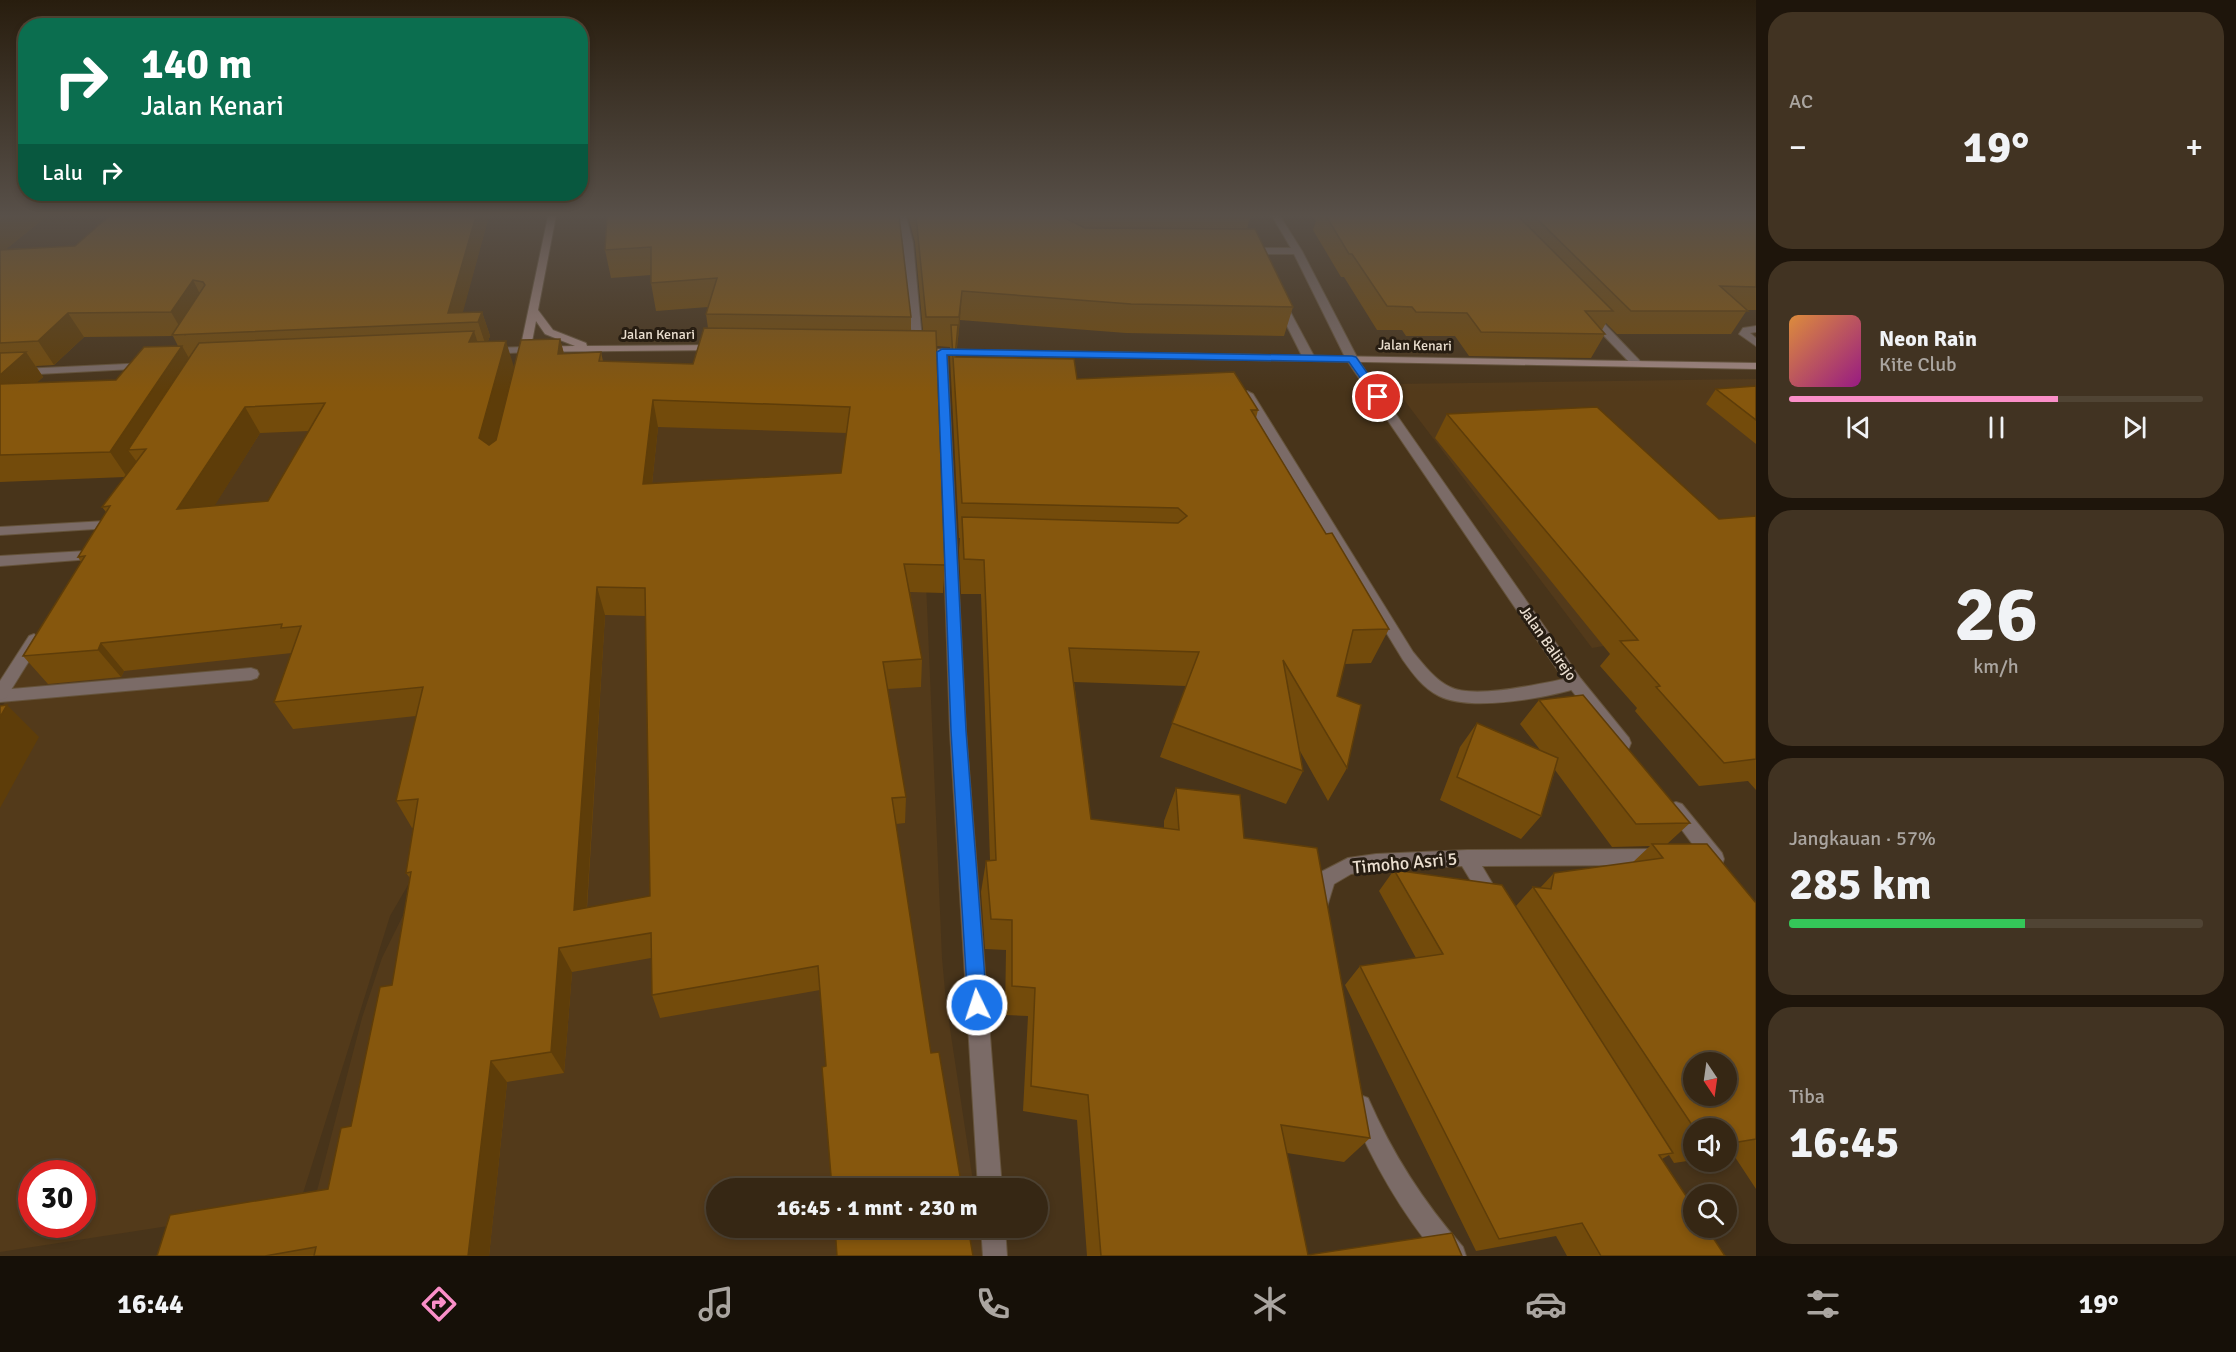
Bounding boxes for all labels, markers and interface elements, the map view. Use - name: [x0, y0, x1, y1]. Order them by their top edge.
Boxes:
- text: 140 m: [141, 39, 252, 90]
- icon: right: [42, 42, 120, 120]
- text: AC: [1789, 89, 1813, 114]
- text: Jalan Kenari: [141, 90, 284, 123]
- text: 19°: [1963, 120, 2029, 175]
- text: −: [1789, 127, 1807, 168]
- text: +: [2185, 127, 2203, 168]
- icon: right: [95, 156, 128, 189]
- text: Lalu: [42, 159, 83, 186]
- text: Neon Rain: [1879, 325, 1977, 352]
- street label: Jalan Kenari: [621, 326, 695, 343]
- street label: Jalan Kenari: [1378, 336, 1452, 355]
- text: Kite Club: [1879, 352, 1957, 377]
- pin: [1352, 371, 1403, 422]
- icon: arrive: [1361, 380, 1394, 413]
- icon: previous: [1842, 411, 1875, 444]
- icon: pause: [1980, 411, 2013, 444]
- icon: next: [2118, 411, 2151, 444]
- text: 26: [1954, 567, 2038, 663]
- street label: Jalan Balirejo: [1516, 602, 1581, 684]
- text: km/h: [1973, 654, 2019, 679]
- text: Jangkauan · 57%: [1789, 826, 1936, 851]
- street label: Timoho Asri 5: [1352, 847, 1458, 879]
- text: 285 km: [1789, 857, 1932, 912]
- position arrow: [945, 973, 1009, 1037]
- north arrow: [1683, 1052, 1737, 1106]
- map controls: [1683, 1052, 1737, 1238]
- text: Tiba: [1789, 1084, 1825, 1109]
- text: 16:45: [1789, 1115, 1899, 1170]
- button: sound: [1683, 1118, 1737, 1172]
- speed limit sign: 30: [18, 1160, 96, 1238]
- button: search: [1683, 1184, 1737, 1238]
- text: 16:45 · 1 mnt · 230 m: [777, 1194, 977, 1221]
- icon: directions: [418, 1283, 460, 1325]
- icon: music: [695, 1283, 737, 1325]
- icon: phone: [972, 1283, 1014, 1325]
- icon: climate: [1249, 1283, 1291, 1325]
- icon: car: [1525, 1283, 1567, 1325]
- icon: filters: [1802, 1283, 1844, 1325]
- text: 16:44: [117, 1288, 184, 1321]
- text: 19°: [2079, 1288, 2119, 1321]

